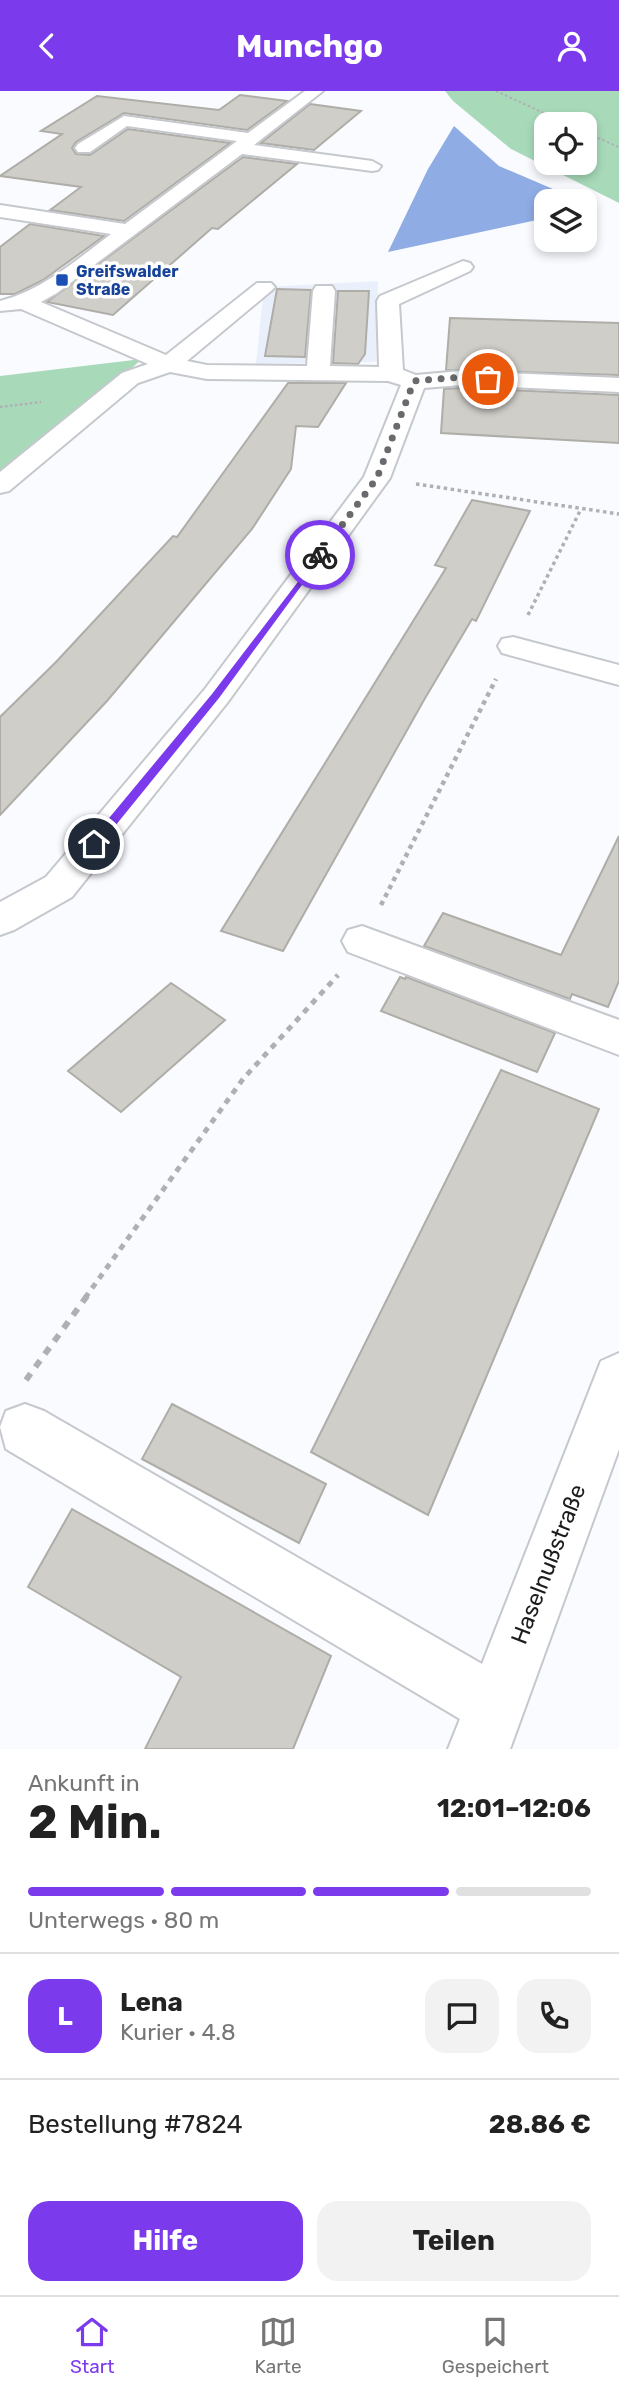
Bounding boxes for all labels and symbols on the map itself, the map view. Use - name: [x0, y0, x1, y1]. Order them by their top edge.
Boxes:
- place label: Greifswalder Straße: [76, 262, 179, 299]
- marker: Greifswalder Straße: [54, 272, 70, 288]
- pin: [458, 349, 518, 409]
- courier: [285, 520, 355, 590]
- pin: [64, 814, 124, 874]
- street label: Haselnußstraße: [505, 1480, 591, 1648]

